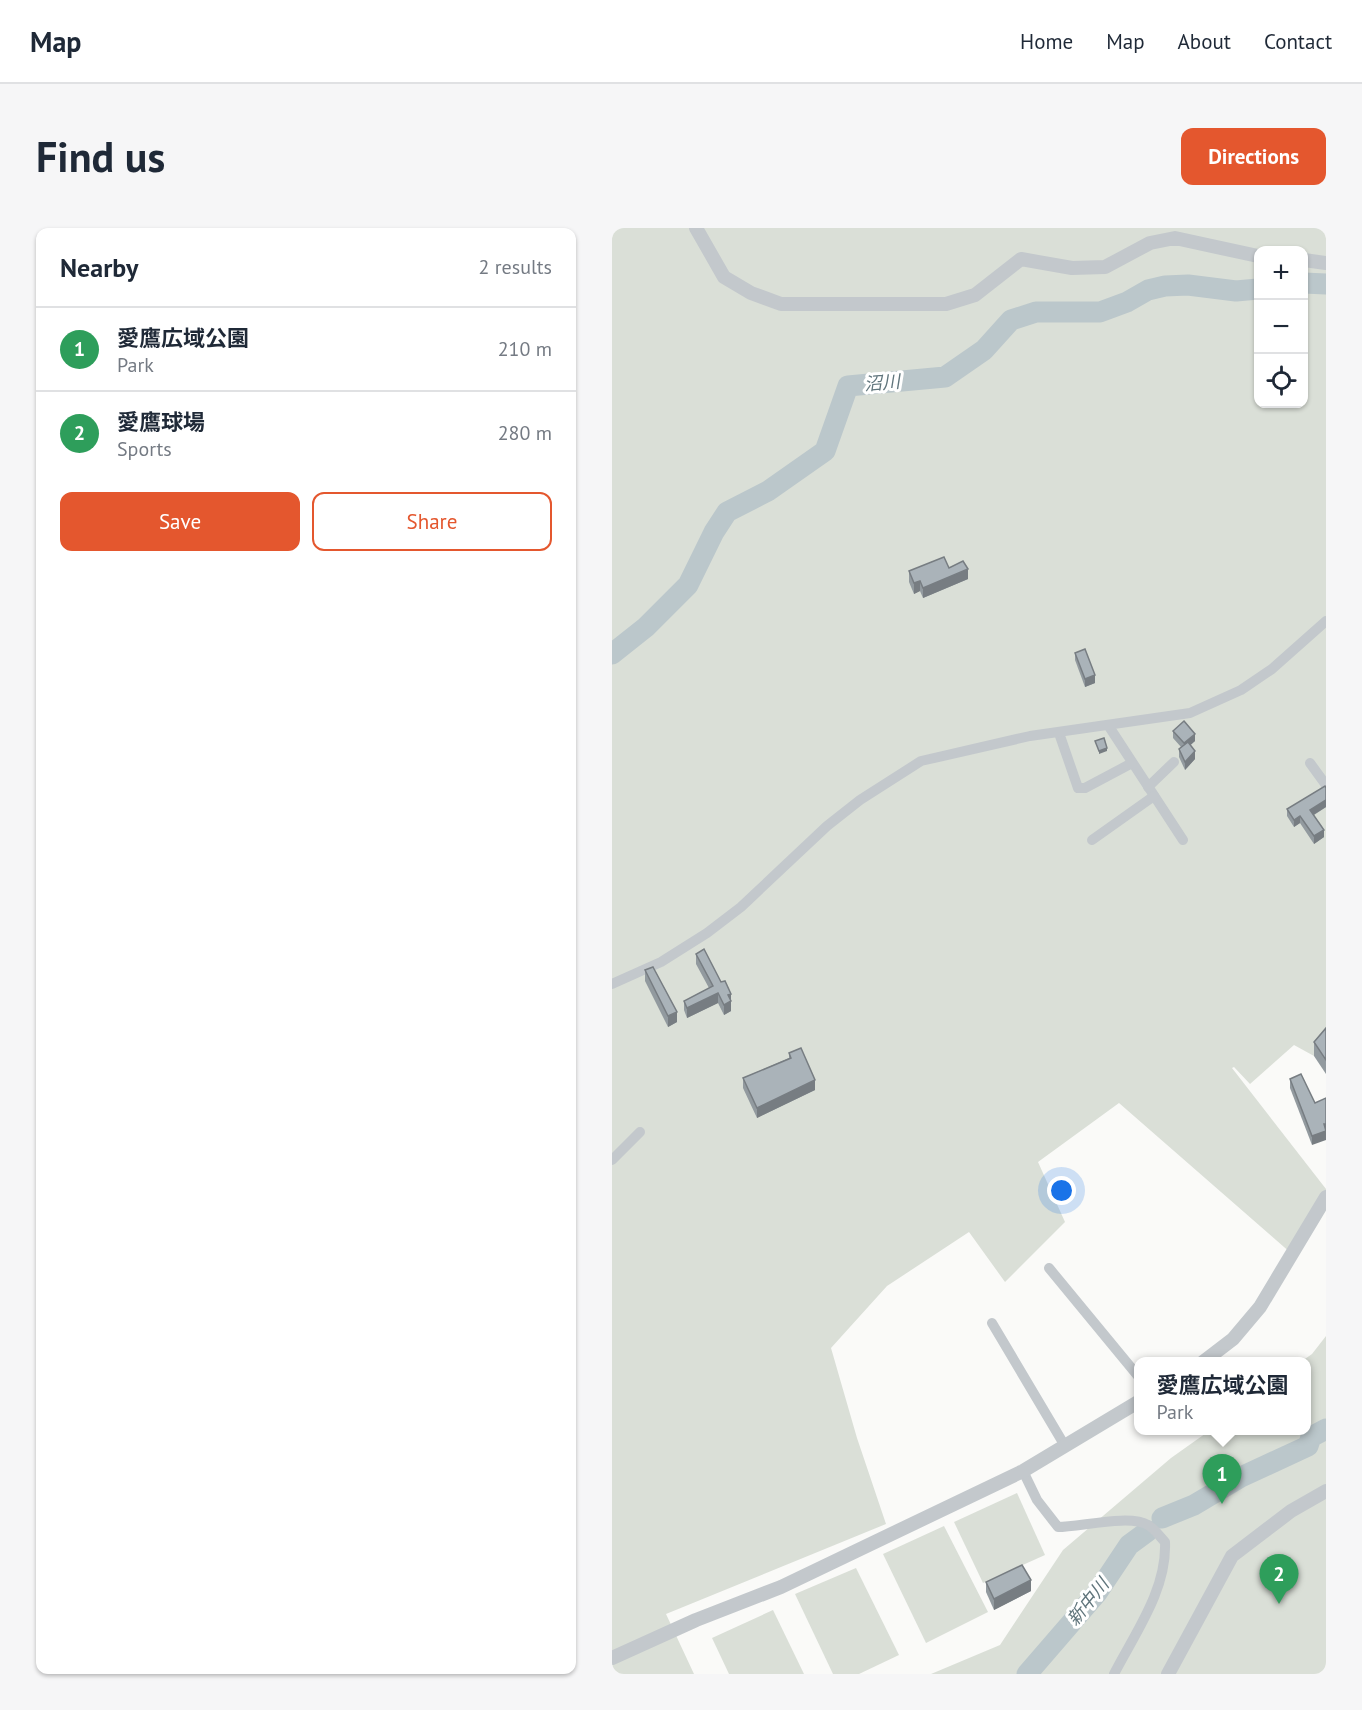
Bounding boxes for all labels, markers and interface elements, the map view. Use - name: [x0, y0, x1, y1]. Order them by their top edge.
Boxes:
- text: Map: [30, 23, 81, 60]
- text: Home: [1020, 28, 1073, 55]
- text: Map: [1106, 28, 1145, 55]
- text: About: [1178, 28, 1231, 55]
- text: Contact: [1264, 28, 1332, 55]
- button: Directions: [1181, 128, 1326, 185]
- text: Find us: [36, 129, 165, 184]
- map controls: [1254, 246, 1308, 408]
- button: +: [1254, 246, 1308, 300]
- text: Nearby: [60, 251, 138, 284]
- text: 2 results: [479, 254, 552, 280]
- button: −: [1254, 300, 1308, 354]
- text: 愛鷹広域公園: [117, 324, 249, 352]
- text: 1: [74, 336, 85, 362]
- text: 210 m: [498, 336, 552, 362]
- text: Park: [117, 352, 154, 378]
- button: locate: [1254, 354, 1308, 408]
- water label: 沼川: [863, 369, 903, 396]
- text: 愛鷹球場: [117, 408, 205, 436]
- text: 2: [74, 420, 85, 446]
- text: 280 m: [498, 420, 552, 446]
- text: Sports: [117, 436, 172, 462]
- button: Save: [60, 492, 300, 551]
- button: Share: [312, 492, 552, 551]
- your location: [1047, 1176, 1076, 1205]
- popup: [1134, 1357, 1311, 1435]
- text: 愛鷹広域公園: [1156, 1371, 1289, 1399]
- text: Park: [1156, 1399, 1193, 1425]
- pin: 1: [1202, 1454, 1242, 1504]
- pin: 2: [1260, 1554, 1298, 1604]
- water label: 新中川: [1062, 1572, 1115, 1630]

